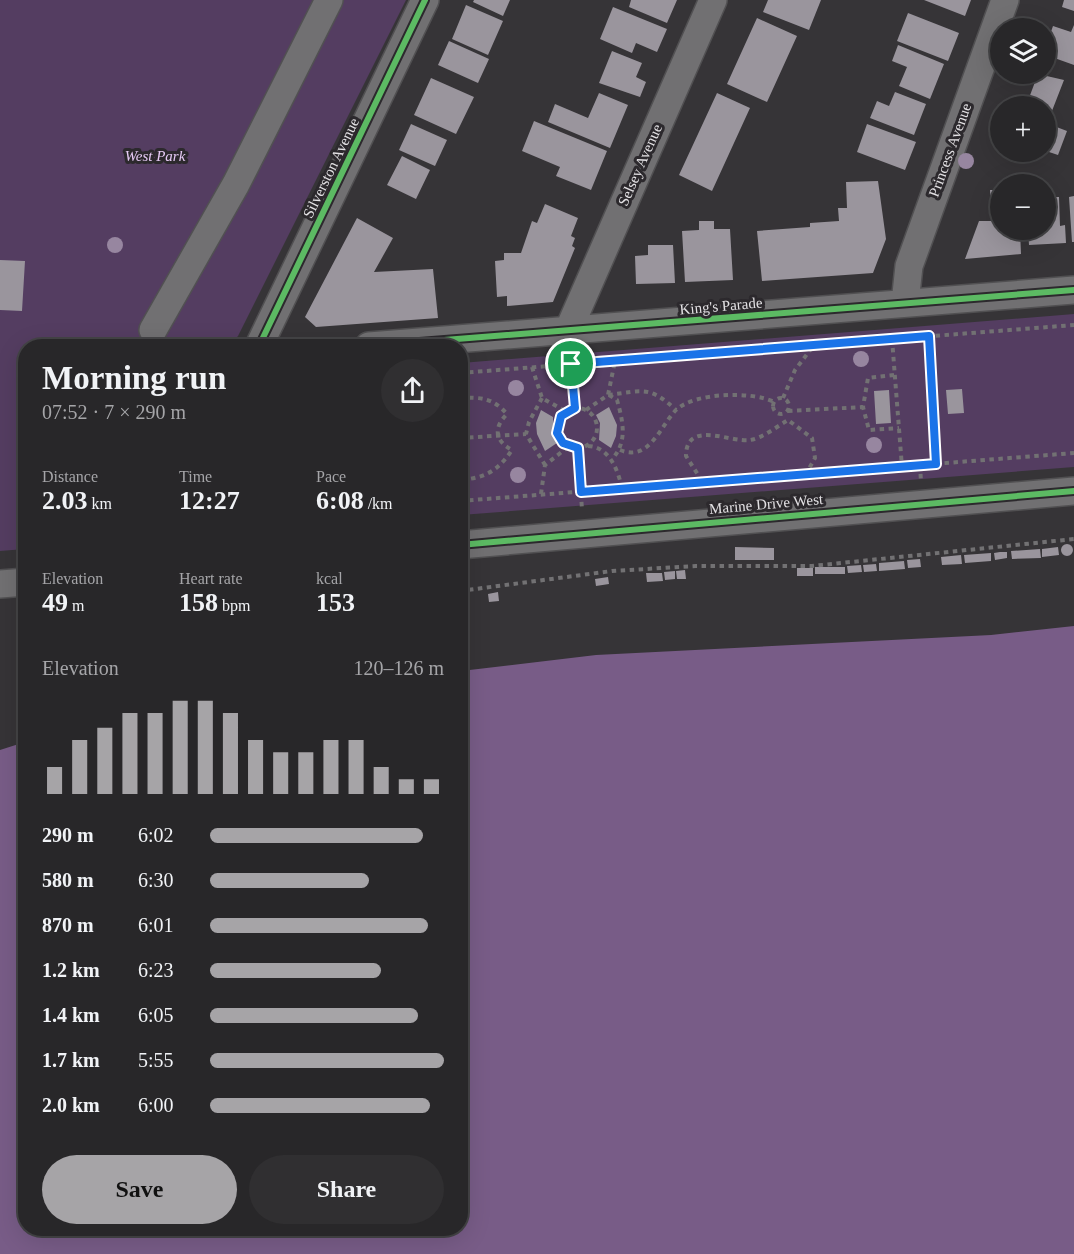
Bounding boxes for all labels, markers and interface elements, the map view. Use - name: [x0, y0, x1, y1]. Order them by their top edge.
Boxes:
- map controls: [990, 18, 1056, 240]
- button: layers: [990, 18, 1056, 84]
- button: +: [990, 96, 1056, 162]
- street label: Princess Avenue: [926, 101, 974, 199]
- street label: Silverston Avenue: [300, 115, 362, 221]
- street label: Selsey Avenue: [615, 121, 665, 208]
- park label: West Park: [125, 148, 186, 164]
- button: −: [990, 174, 1056, 240]
- street label: King's Parade: [679, 294, 763, 318]
- pin: [545, 338, 596, 389]
- icon: arrive: [554, 347, 587, 380]
- button: share: [381, 359, 444, 422]
- text: Morning run: [42, 360, 226, 396]
- text: 07:52 · 7 × 290 m: [42, 401, 186, 423]
- text: Distance: [42, 468, 98, 485]
- text: Time: [179, 468, 212, 485]
- text: Pace: [316, 468, 346, 485]
- text: 2.03: [42, 486, 88, 515]
- text: 12:27: [179, 486, 240, 515]
- text: 6:08: [316, 486, 364, 515]
- street label: Marine Drive West: [708, 491, 824, 517]
- text: km: [88, 495, 112, 512]
- text: /km: [364, 495, 393, 512]
- text: Elevation: [42, 570, 103, 587]
- text: Heart rate: [179, 570, 243, 587]
- text: kcal: [316, 570, 343, 587]
- text: 49: [42, 588, 68, 617]
- text: 158: [179, 588, 218, 617]
- text: 153: [316, 588, 355, 617]
- text: m: [68, 597, 84, 614]
- text: bpm: [218, 597, 250, 614]
- text: Elevation: [42, 657, 119, 679]
- text: 120–126 m: [353, 657, 444, 679]
- text: 290 m: [42, 824, 94, 846]
- text: 6:02: [138, 824, 174, 846]
- text: 580 m: [42, 869, 94, 891]
- text: 6:30: [138, 869, 174, 891]
- text: 870 m: [42, 914, 94, 936]
- text: 6:01: [138, 914, 174, 936]
- text: 1.2 km: [42, 959, 100, 981]
- text: 6:23: [138, 959, 174, 981]
- text: 1.4 km: [42, 1004, 100, 1026]
- text: 6:05: [138, 1004, 174, 1026]
- text: 1.7 km: [42, 1049, 100, 1071]
- text: 5:55: [138, 1049, 174, 1071]
- text: 2.0 km: [42, 1094, 100, 1116]
- text: 6:00: [138, 1094, 174, 1116]
- button: Save: [42, 1155, 237, 1224]
- button: Share: [249, 1155, 444, 1224]

